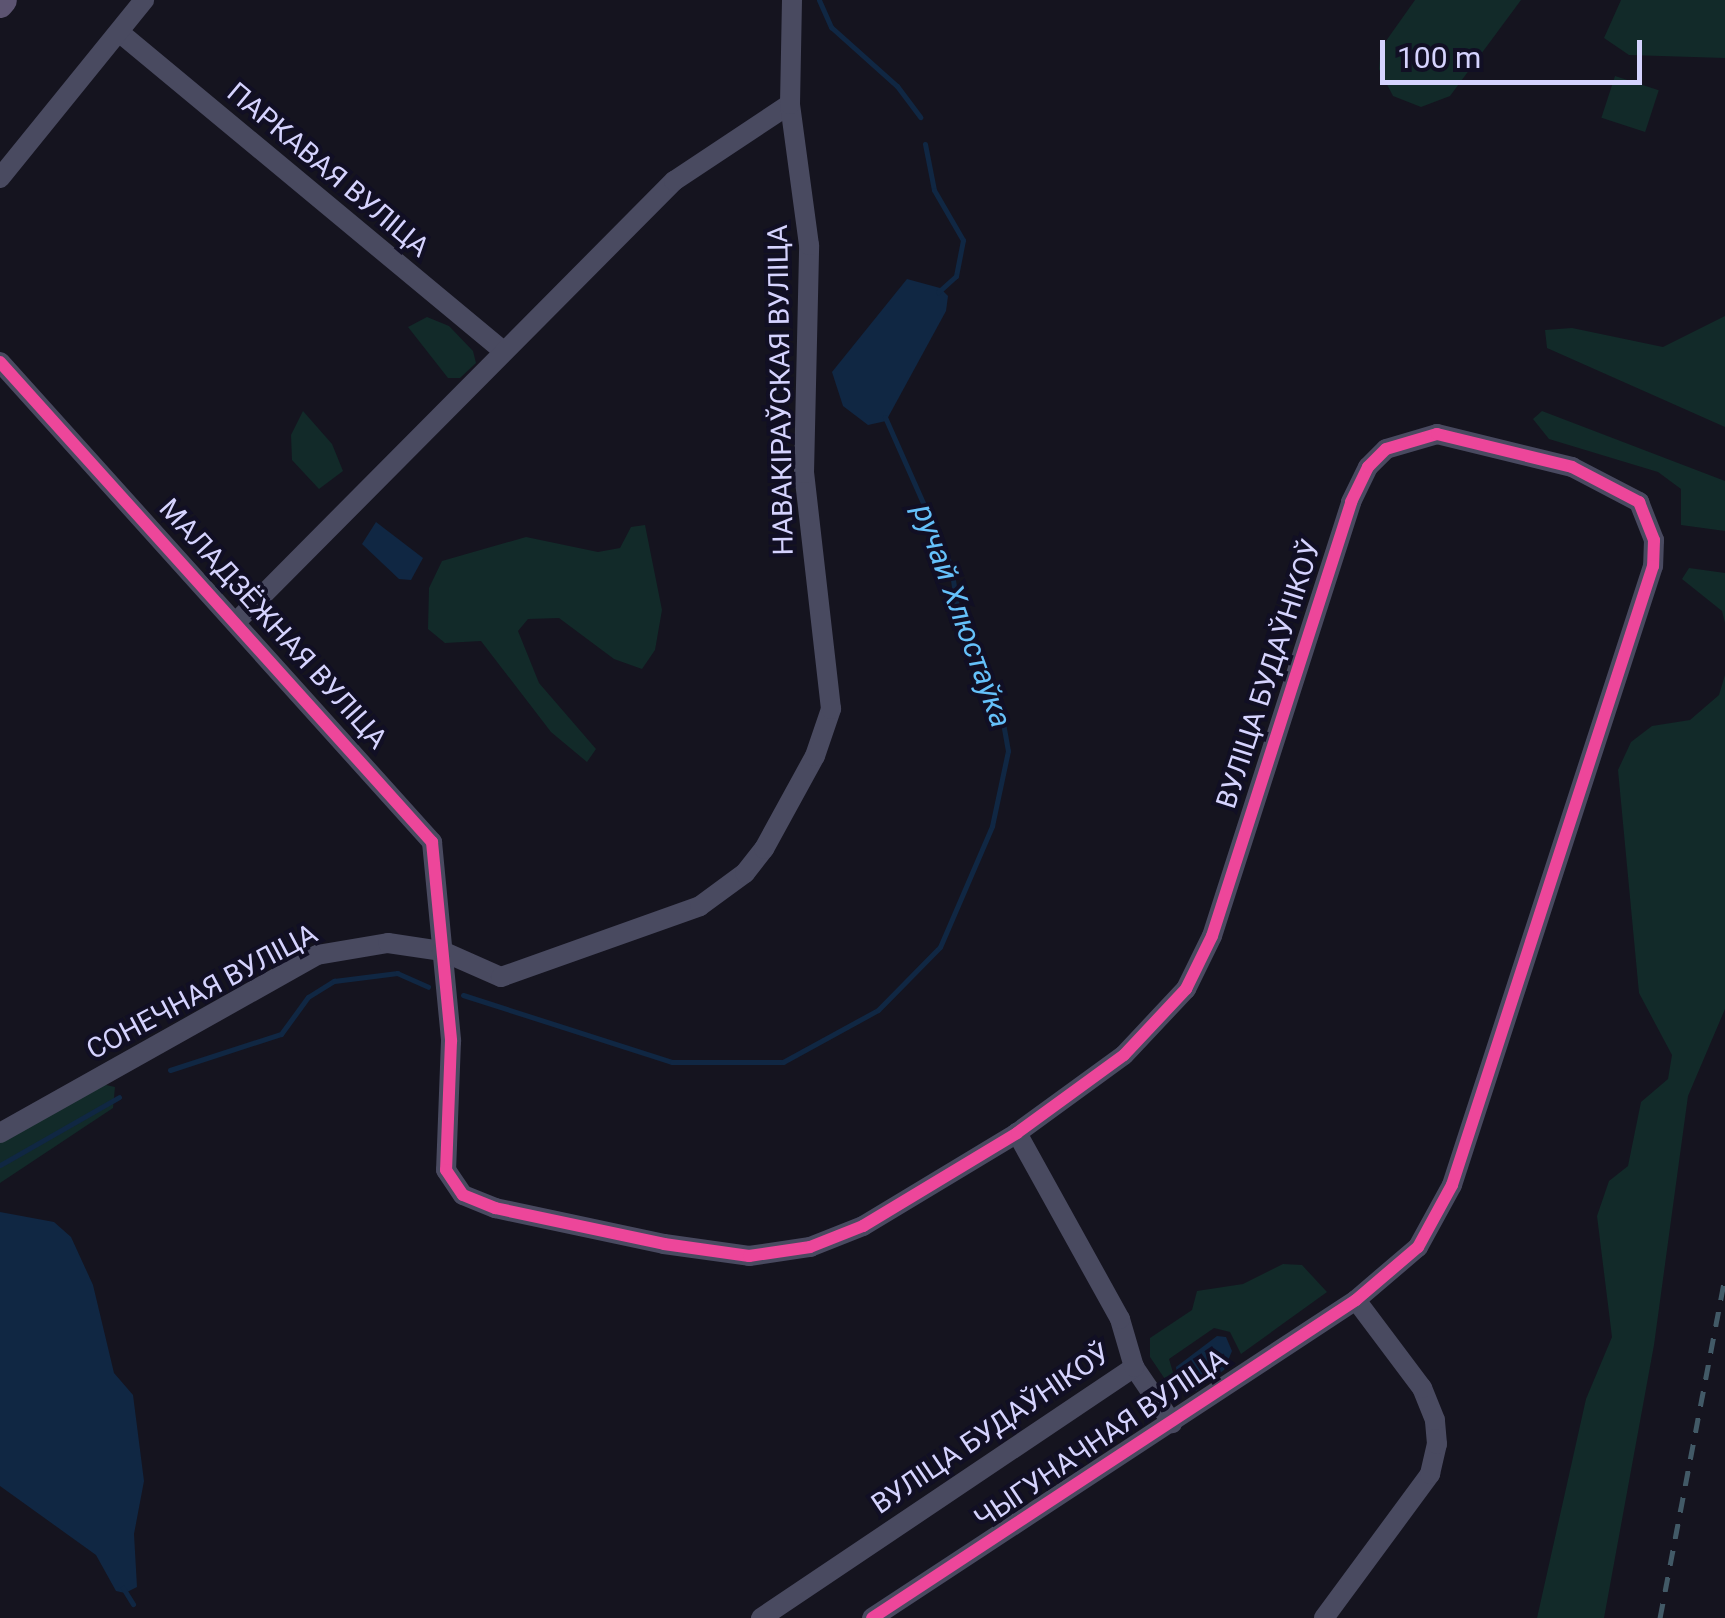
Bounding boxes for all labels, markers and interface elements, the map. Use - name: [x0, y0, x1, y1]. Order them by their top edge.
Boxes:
- scale bar: [1385, 20, 1648, 82]
- text: 100 m: [1397, 40, 1481, 75]
- street label: ПАРКАВАЯ ВУЛІЦА: [220, 76, 436, 264]
- street label: НАВАКІРАЎСКАЯ ВУЛІЦА: [761, 224, 801, 556]
- street label: МАЛАДЗЁЖНАЯ ВУЛІЦА: [152, 492, 394, 756]
- water label: ручай Хлюстаўка: [905, 500, 1019, 732]
- street label: ВУЛІЦА БУДАЎНІКОЎ: [1210, 535, 1328, 813]
- street label: СОНЕЧНАЯ ВУЛІЦА: [81, 917, 323, 1067]
- street label: ВУЛІЦА БУДАЎНІКОЎ: [865, 1337, 1117, 1521]
- street label: ЧЫГУНАЧНАЯ ВУЛІЦА: [968, 1342, 1234, 1536]

